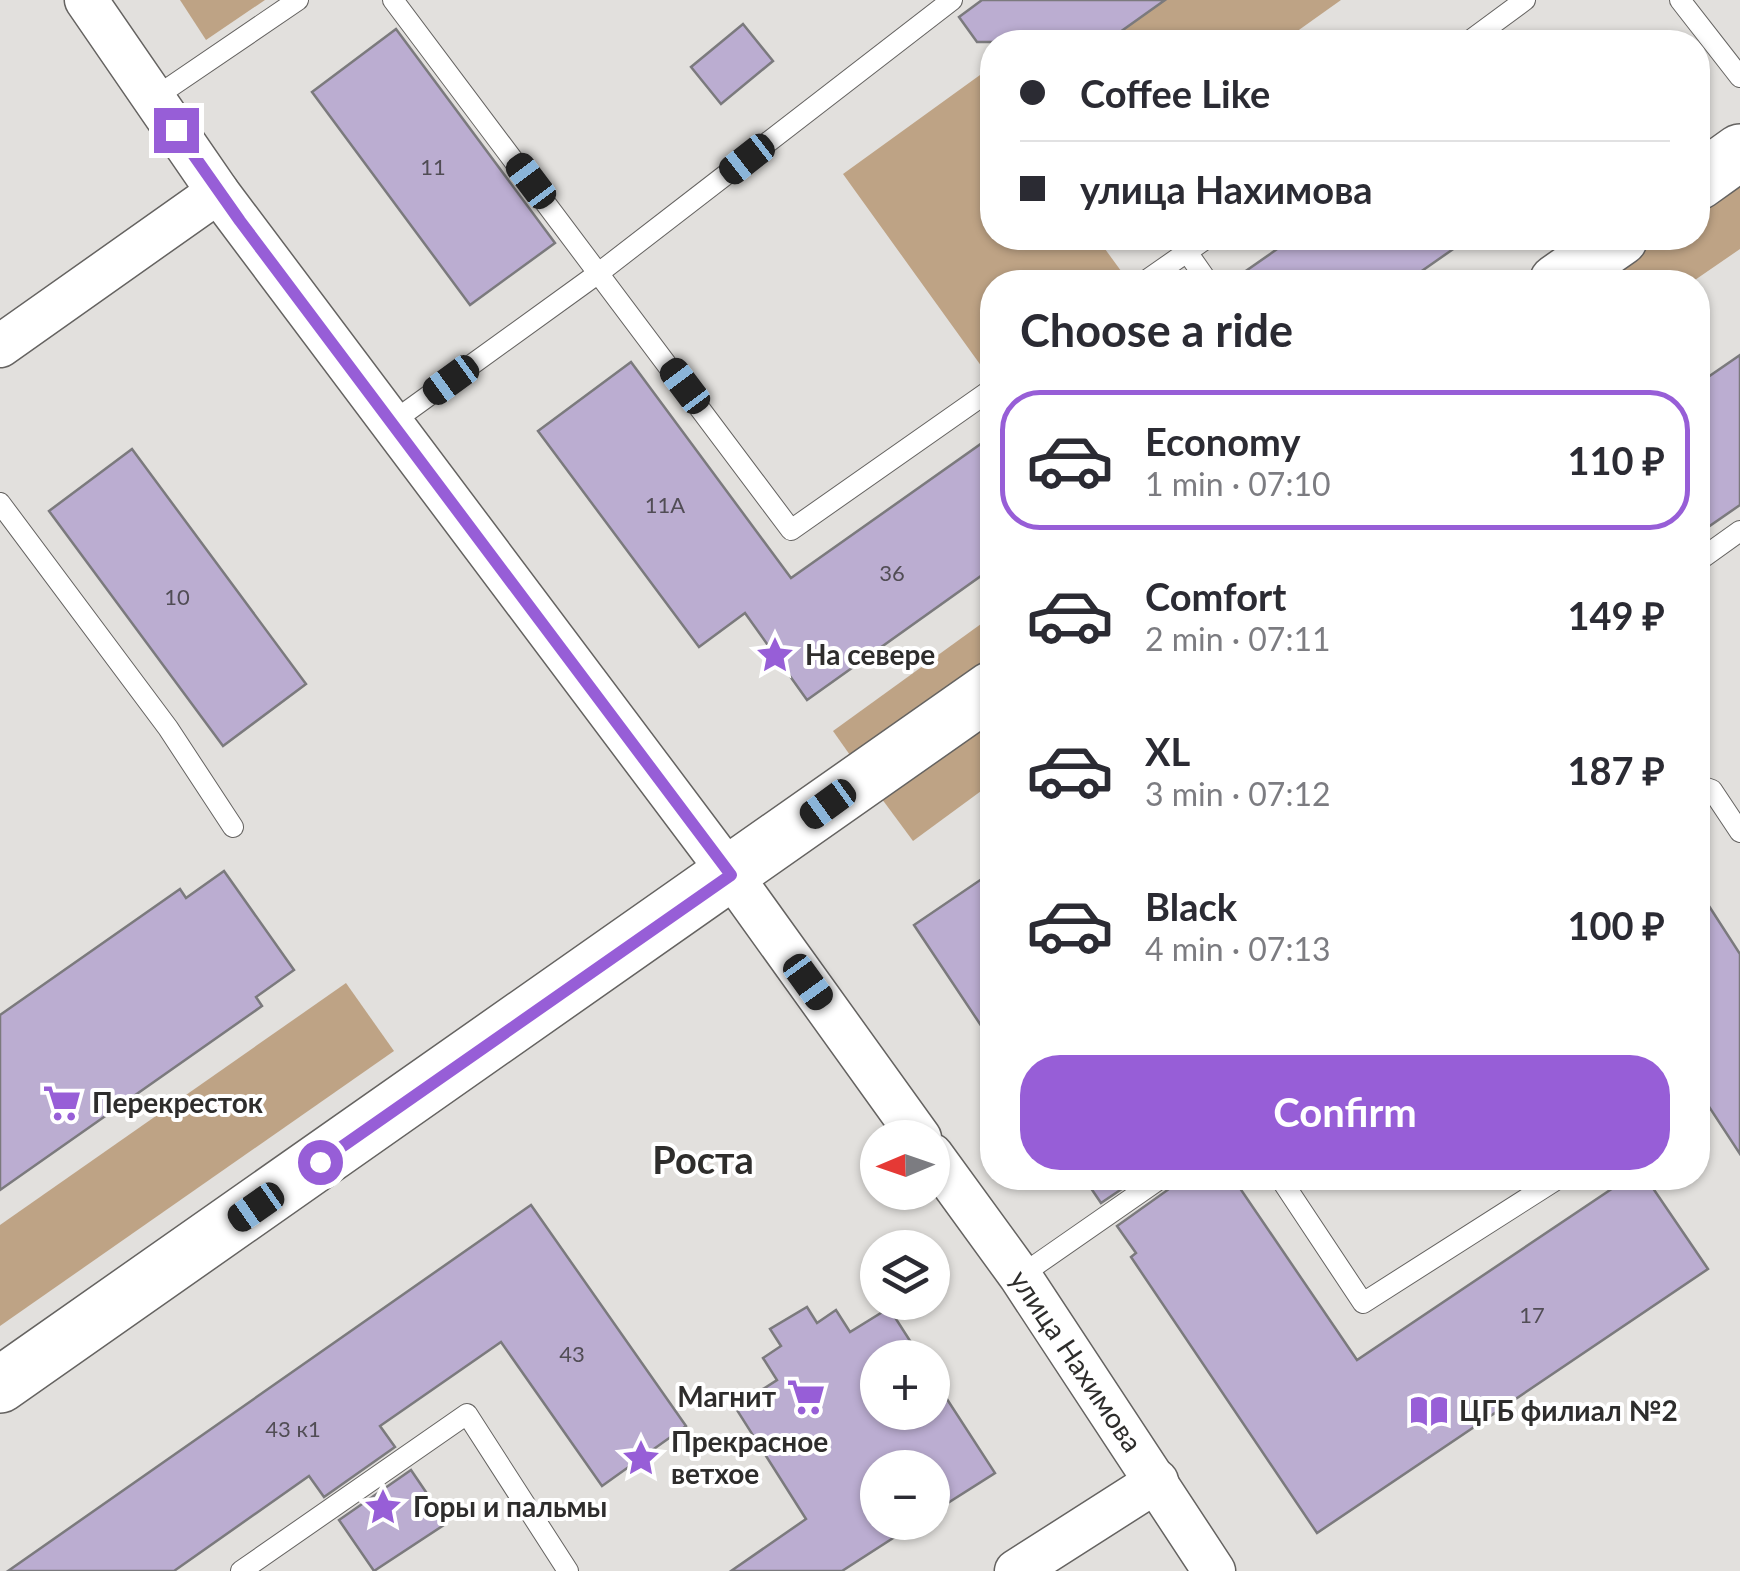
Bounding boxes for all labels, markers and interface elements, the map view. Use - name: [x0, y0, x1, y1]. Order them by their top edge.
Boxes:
- text: Coffee Like: [1080, 70, 1270, 116]
- route end: [154, 108, 199, 153]
- car: [714, 129, 780, 189]
- car: [501, 148, 561, 214]
- house number: 11: [420, 153, 446, 180]
- text: улица Нахимова: [1080, 166, 1373, 212]
- text: Choose a ride: [1020, 303, 1293, 357]
- car: [418, 350, 484, 410]
- car: [655, 353, 715, 419]
- icon: car: [1025, 415, 1115, 505]
- text: Economy: [1145, 418, 1300, 464]
- text: 110 ₽: [1568, 437, 1665, 483]
- text: 1 min · 07:10: [1145, 464, 1331, 503]
- house number: 11А: [645, 491, 685, 518]
- house number: 36: [879, 559, 905, 586]
- icon: car: [1025, 570, 1115, 660]
- text: Comfort: [1145, 573, 1286, 619]
- house number: 10: [164, 583, 190, 610]
- text: 149 ₽: [1568, 592, 1665, 638]
- text: 2 min · 07:11: [1145, 619, 1331, 658]
- place icon: На севере: [754, 634, 796, 676]
- place label: На севере: [805, 637, 935, 671]
- icon: car: [1025, 725, 1115, 815]
- text: XL: [1145, 728, 1190, 774]
- text: 187 ₽: [1568, 747, 1665, 793]
- car: [795, 774, 861, 834]
- text: 3 min · 07:12: [1145, 774, 1331, 813]
- icon: car: [1025, 880, 1115, 970]
- text: Black: [1145, 883, 1237, 929]
- text: 100 ₽: [1568, 902, 1665, 948]
- text: 4 min · 07:13: [1145, 929, 1331, 968]
- car: [778, 949, 838, 1015]
- button: Confirm: [1020, 1055, 1670, 1170]
- supermarket icon: Перекресток: [41, 1082, 83, 1124]
- place label: Перекресток: [92, 1085, 263, 1119]
- north arrow: [860, 1120, 950, 1210]
- map controls: [860, 1120, 950, 1540]
- district label: Роста: [652, 1136, 754, 1182]
- route start: [298, 1140, 343, 1185]
- car: [223, 1178, 289, 1236]
- button: layers: [860, 1230, 950, 1320]
- street label: улица Нахимова: [1003, 1263, 1150, 1458]
- house number: 17: [1519, 1301, 1545, 1328]
- house number: 43: [559, 1340, 585, 1367]
- button: +: [860, 1340, 950, 1430]
- supermarket icon: Магнит: [785, 1376, 827, 1418]
- place label: Магнит: [677, 1379, 777, 1413]
- library icon: ЦГБ филиал №2: [1408, 1390, 1450, 1432]
- place label: ЦГБ филиал №2: [1459, 1393, 1678, 1427]
- house number: 43 к1: [265, 1415, 321, 1442]
- place label: Прекрасное ветхое: [671, 1424, 828, 1490]
- place icon: Прекрасное ветхое: [620, 1437, 662, 1479]
- button: −: [860, 1450, 950, 1540]
- place icon: Горы и пальмы: [362, 1486, 404, 1528]
- place label: Горы и пальмы: [413, 1489, 607, 1523]

